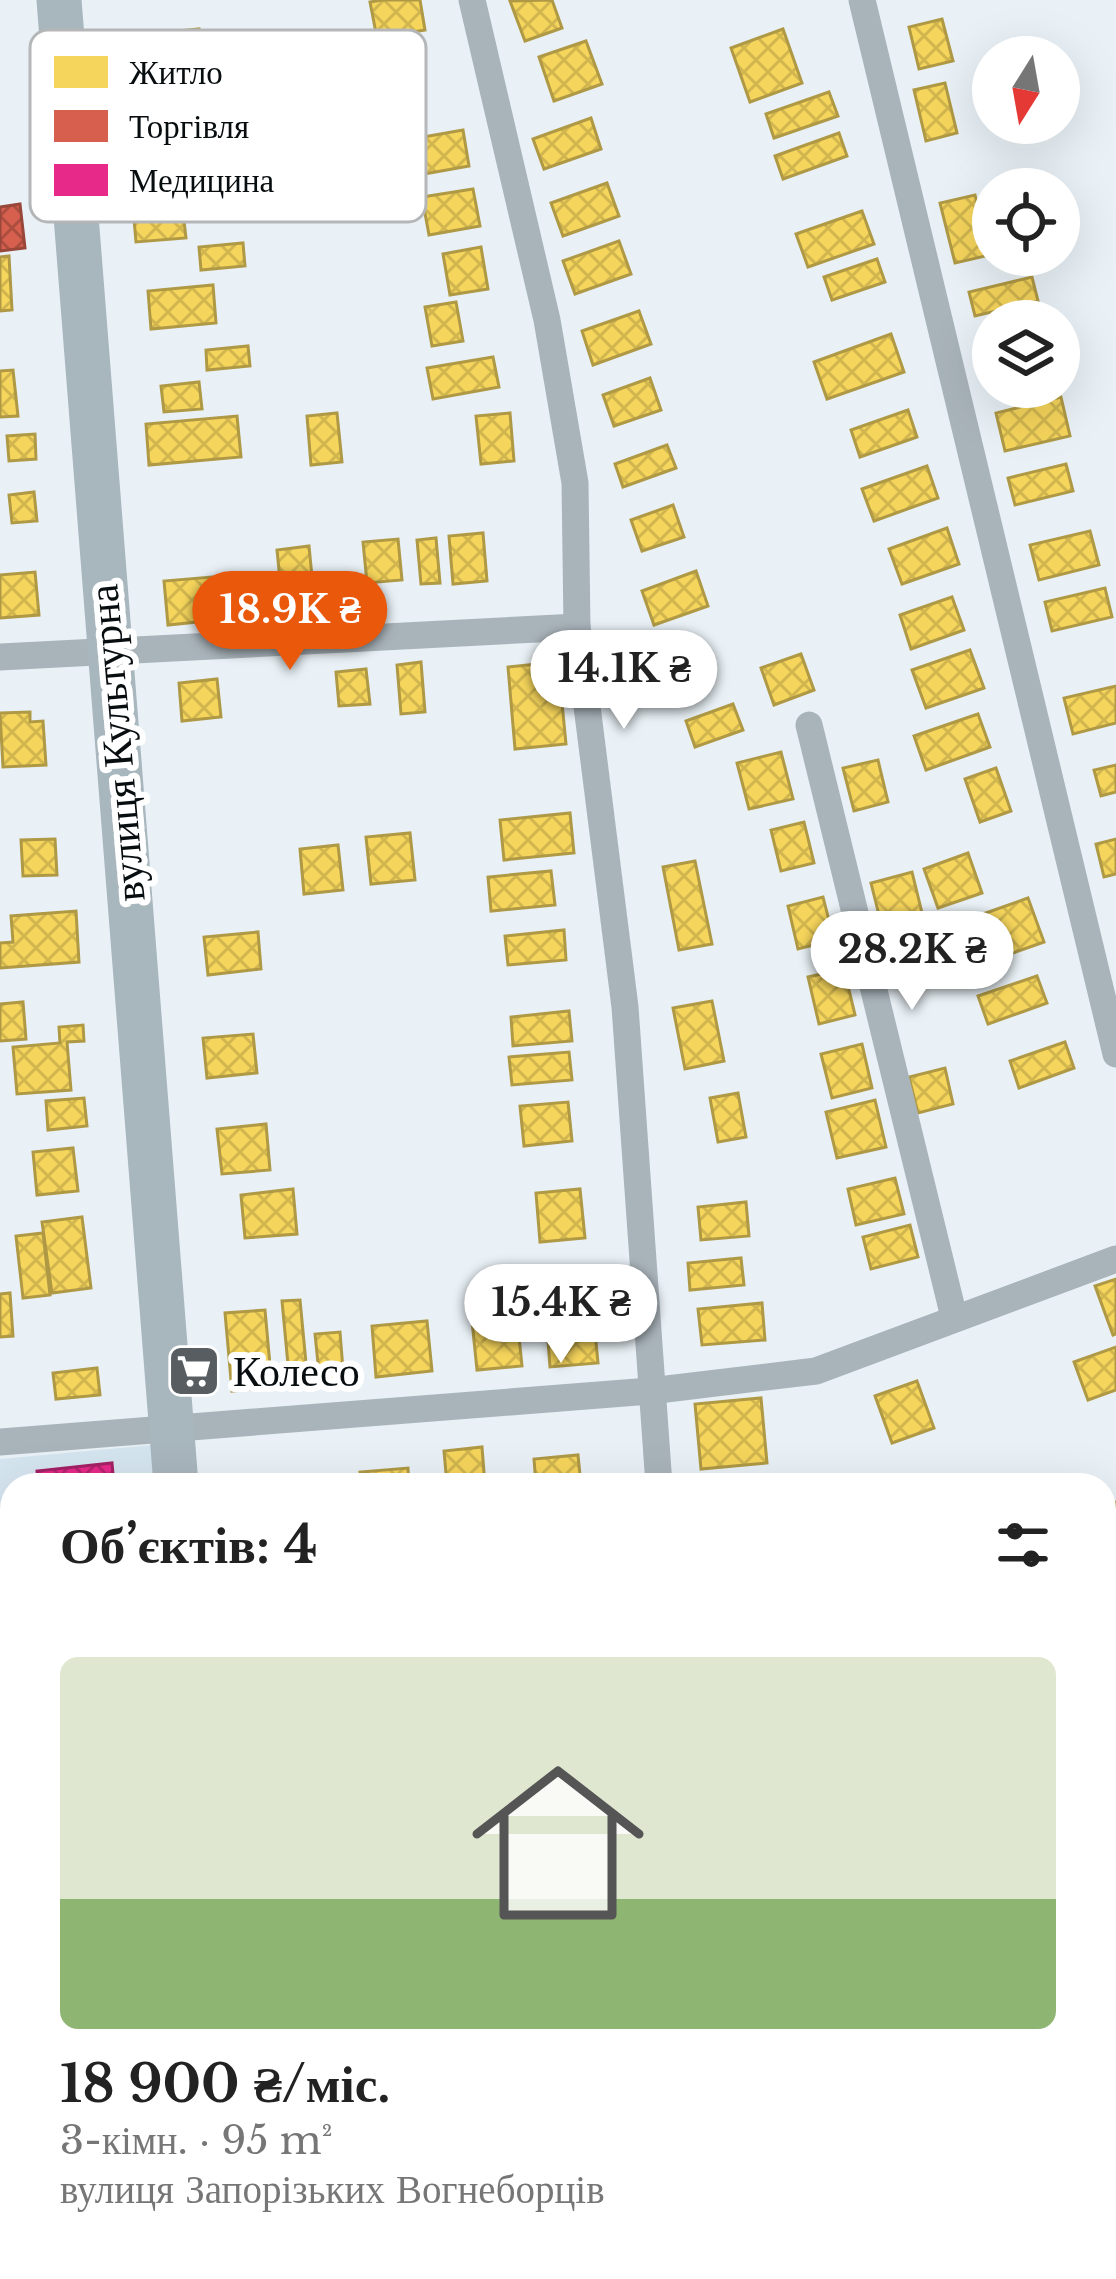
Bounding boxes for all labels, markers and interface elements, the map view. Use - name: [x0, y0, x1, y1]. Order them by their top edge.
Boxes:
- legend: [30, 30, 426, 222]
- north arrow: [972, 36, 1080, 144]
- map controls: [972, 36, 1080, 408]
- text: Житло: [129, 52, 223, 93]
- text: Торгівля: [129, 106, 249, 147]
- text: Медицина: [129, 160, 275, 201]
- button: locate: [972, 168, 1080, 276]
- button: layers: [972, 300, 1080, 408]
- pin: 18.9K ₴: [179, 571, 401, 673]
- street label: вулиця Культурна: [76, 582, 156, 904]
- text: 18.9K ₴: [219, 585, 361, 634]
- pin: 14.1K ₴: [513, 630, 735, 732]
- text: 14.1K ₴: [557, 644, 691, 693]
- pin: 28.2K ₴: [801, 911, 1023, 1013]
- text: 28.2K ₴: [838, 925, 986, 974]
- pin: 15.4K ₴: [450, 1264, 672, 1366]
- text: 15.4K ₴: [491, 1278, 631, 1327]
- supermarket icon: Колесо: [166, 1343, 222, 1399]
- place label: Колесо: [233, 1345, 360, 1397]
- icon: filters: [990, 1512, 1056, 1578]
- text: Об’єктів: 4: [60, 1514, 318, 1577]
- icon: home: [450, 1735, 666, 1951]
- text: 18 900 ₴/міс.: [60, 2053, 391, 2116]
- text: 3-кімн. · 95 m²: [60, 2116, 333, 2165]
- text: вулиця Запорізьких Вогнеборців: [60, 2165, 605, 2214]

